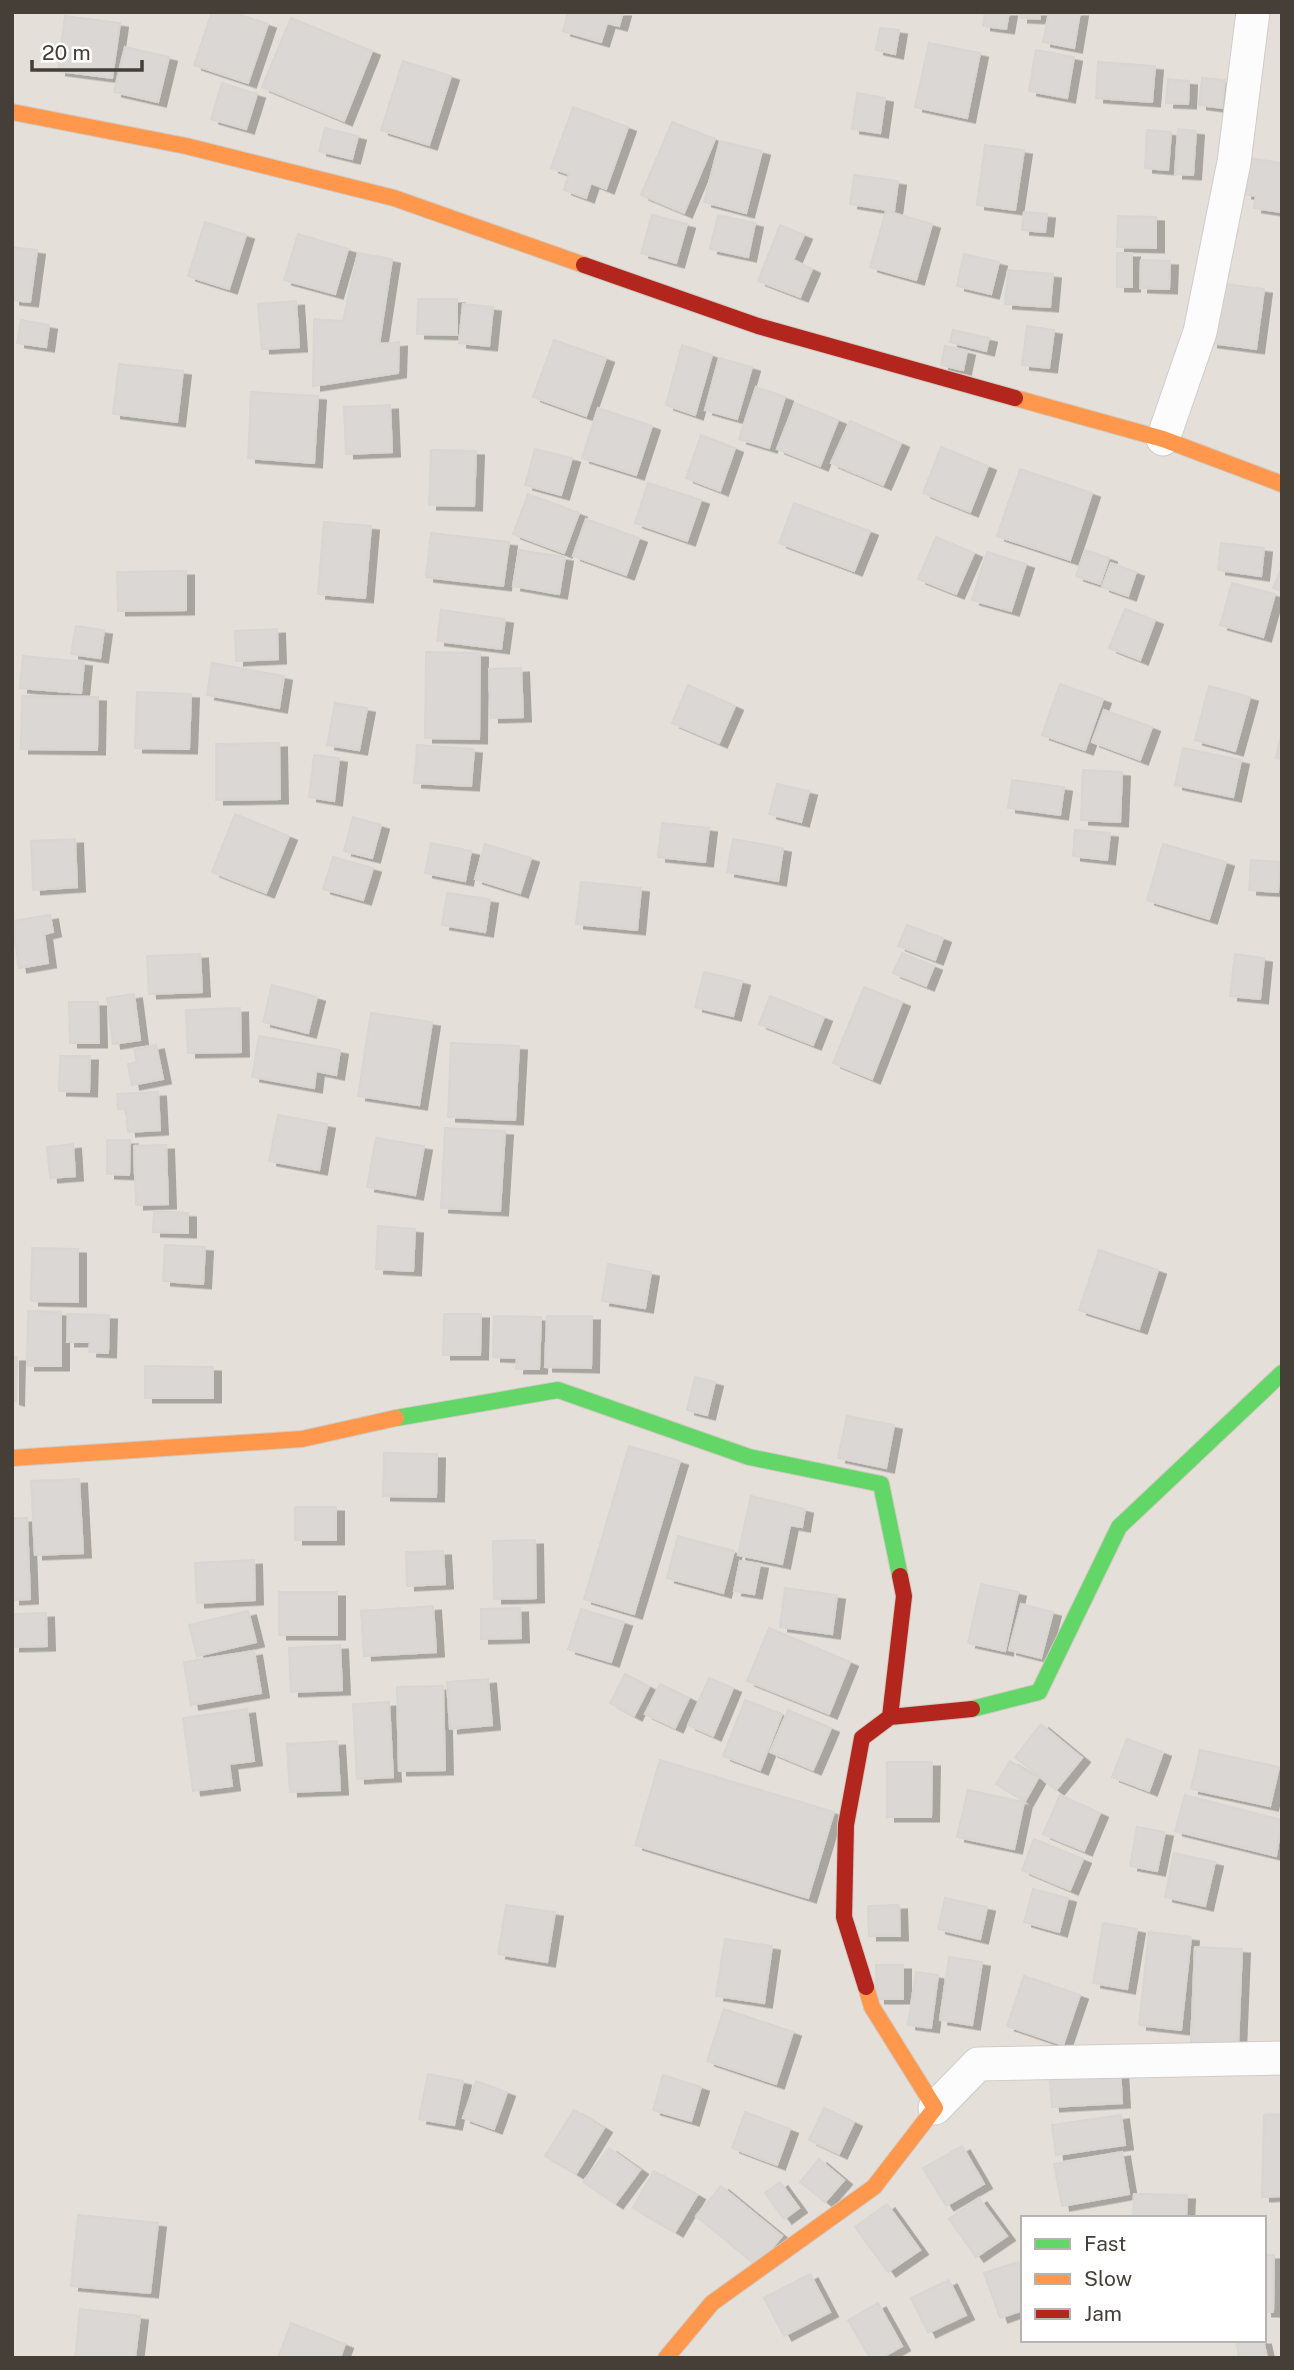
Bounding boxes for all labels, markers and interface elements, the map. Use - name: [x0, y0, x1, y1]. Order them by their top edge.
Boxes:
- scale bar: [32, 28, 142, 72]
- text: 20 m: [42, 40, 91, 65]
- legend: [1021, 2216, 1266, 2342]
- text: Fast: [1084, 2231, 1126, 2256]
- text: Slow: [1084, 2266, 1132, 2291]
- text: Jam: [1084, 2301, 1122, 2326]

